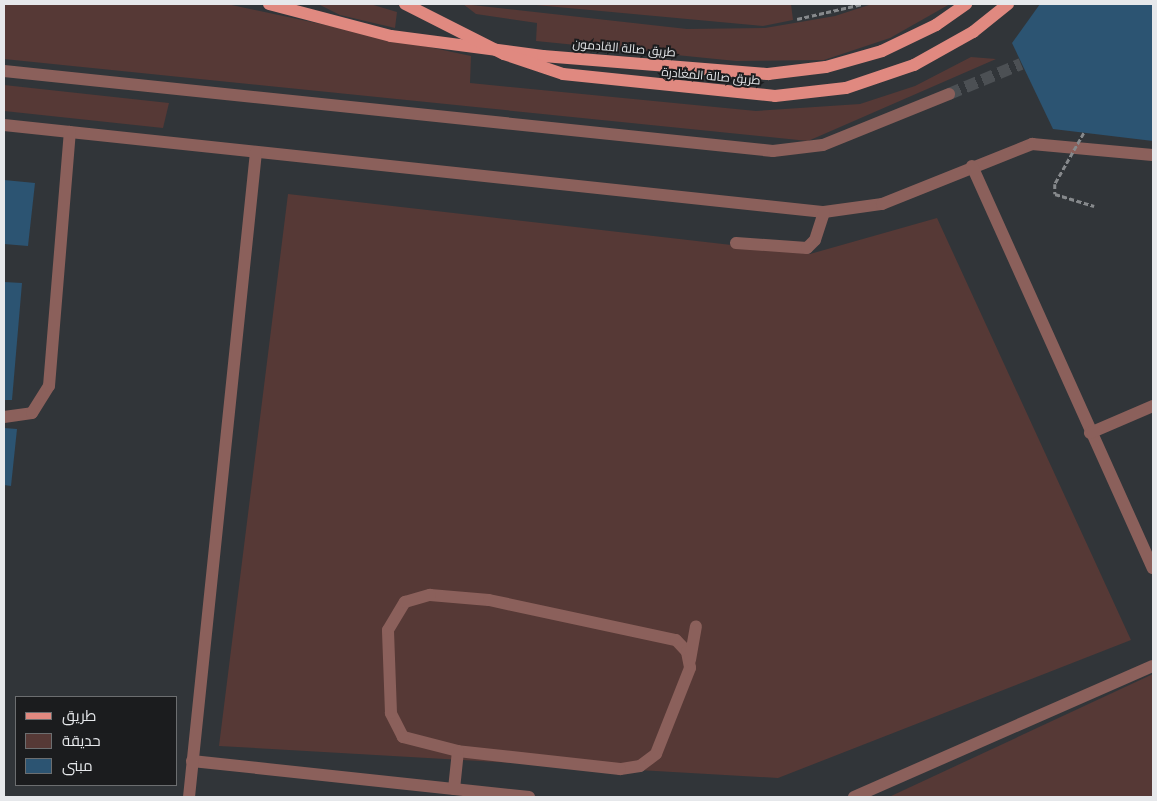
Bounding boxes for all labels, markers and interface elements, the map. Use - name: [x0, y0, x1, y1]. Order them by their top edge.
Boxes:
- street label: طريق صالة القادمون: [572, 37, 676, 61]
- street label: طريق صالة المغادرة: [661, 66, 761, 88]
- legend: [15, 696, 178, 786]
- text: طريق: [62, 707, 96, 725]
- text: حديقة: [62, 732, 101, 750]
- text: مبنى: [62, 757, 93, 775]

